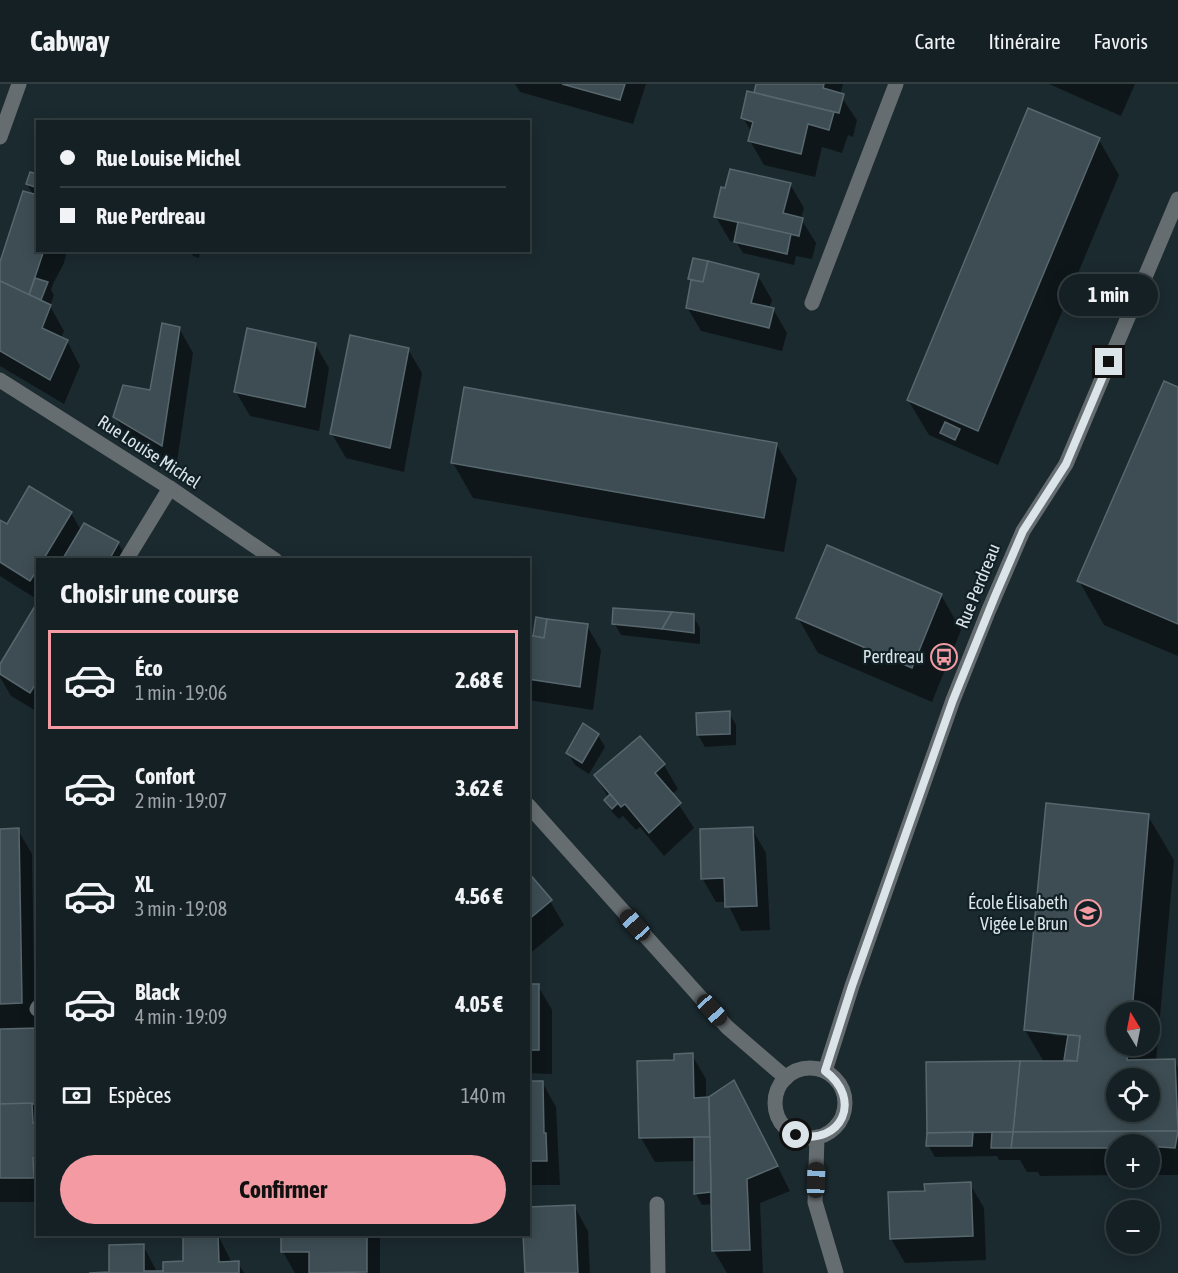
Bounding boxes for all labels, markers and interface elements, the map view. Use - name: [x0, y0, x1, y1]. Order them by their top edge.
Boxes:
- text: Cabway: [30, 25, 110, 57]
- text: Carte: [915, 29, 955, 53]
- text: Itinéraire: [988, 29, 1060, 53]
- text: Favoris: [1093, 29, 1148, 53]
- text: Rue Louise Michel: [96, 145, 240, 171]
- text: Rue Perdreau: [96, 203, 205, 229]
- callout: 1 min: [1060, 275, 1158, 317]
- text: 1 min: [1088, 283, 1129, 306]
- route end: [1095, 348, 1122, 375]
- street label: Rue Louise Michel: [94, 411, 205, 493]
- street label: Rue Perdreau: [951, 540, 1004, 631]
- text: Choisir une course: [60, 578, 239, 609]
- bus stop icon: Perdreau: [929, 642, 959, 672]
- place label: Perdreau: [863, 646, 924, 667]
- icon: car: [63, 653, 117, 707]
- text: Éco: [135, 655, 163, 681]
- text: 2.68 €: [455, 667, 503, 693]
- text: 1 min · 19:06: [135, 681, 227, 704]
- icon: car: [63, 761, 117, 815]
- text: Confort: [135, 763, 195, 789]
- text: 3.62 €: [455, 775, 503, 801]
- text: 2 min · 19:07: [135, 789, 227, 812]
- icon: car: [63, 869, 117, 923]
- text: XL: [135, 871, 153, 897]
- text: 4.56 €: [455, 883, 503, 909]
- place label: École Élisabeth Vigée Le Brun: [968, 892, 1068, 934]
- text: 3 min · 19:08: [135, 897, 227, 920]
- school or university icon: École Élisabeth Vigée Le Brun: [1073, 898, 1103, 928]
- car: [616, 906, 654, 944]
- icon: car: [63, 977, 117, 1031]
- text: Black: [135, 979, 179, 1005]
- text: 4.05 €: [455, 991, 503, 1017]
- car: [693, 991, 731, 1029]
- north arrow: [1106, 1002, 1160, 1056]
- map controls: [1106, 1002, 1160, 1254]
- text: 4 min · 19:09: [135, 1005, 227, 1028]
- button: locate: [1106, 1068, 1160, 1122]
- icon: cash: [60, 1079, 93, 1112]
- text: Espèces: [108, 1082, 171, 1108]
- text: 140 m: [461, 1084, 506, 1107]
- route start: [782, 1121, 809, 1148]
- button: +: [1106, 1134, 1160, 1188]
- button: Confirmer: [60, 1155, 506, 1224]
- car: [806, 1162, 826, 1198]
- button: −: [1106, 1200, 1160, 1254]

